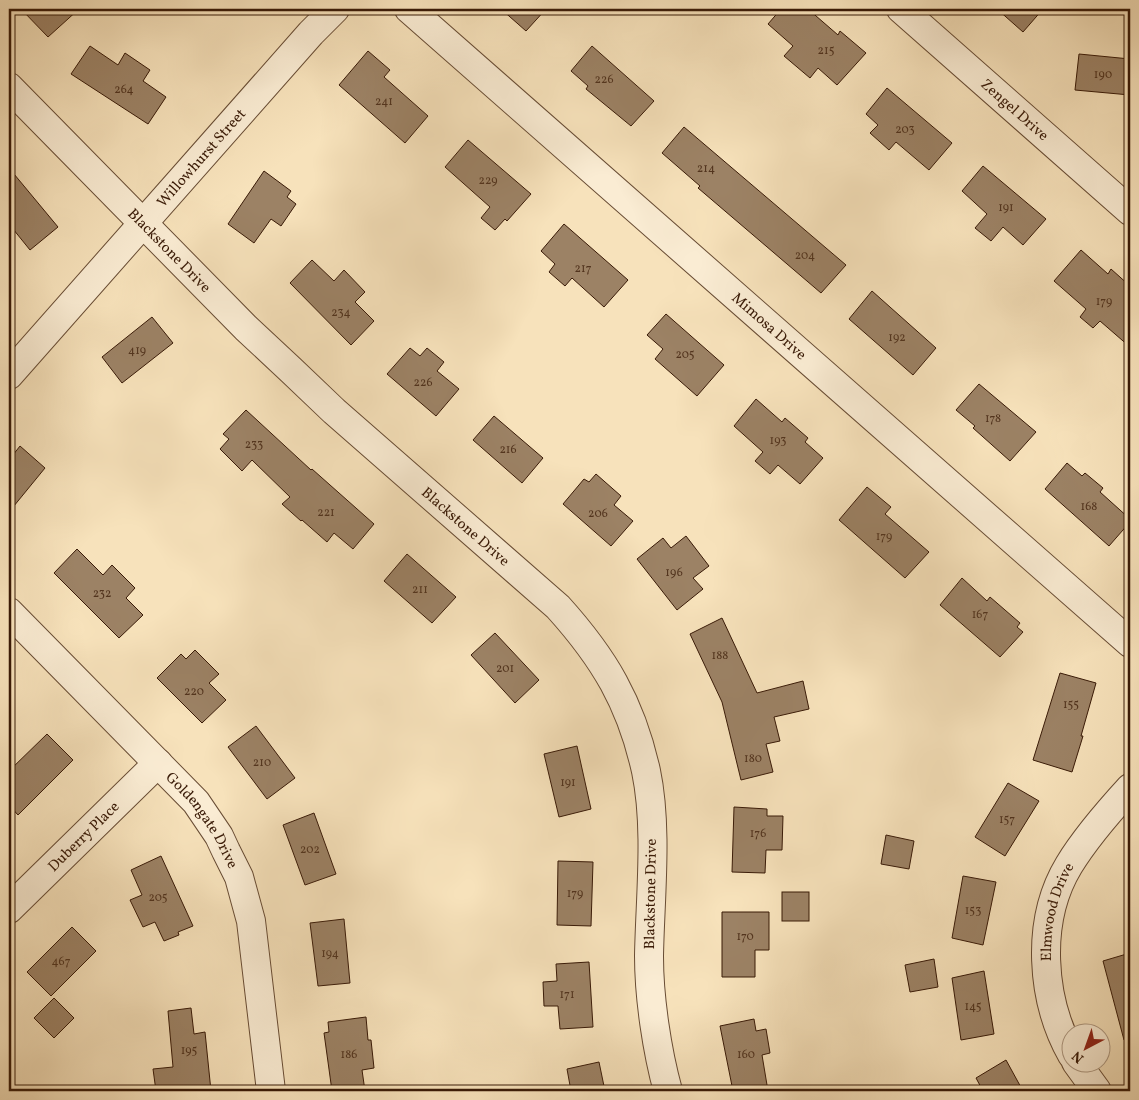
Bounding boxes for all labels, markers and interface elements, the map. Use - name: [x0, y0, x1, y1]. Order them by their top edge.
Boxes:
- house number: 215: [818, 43, 835, 59]
- house number: 190: [1094, 67, 1112, 83]
- house number: 226: [595, 72, 613, 88]
- street label: Zengel Drive: [975, 75, 1053, 147]
- house number: 264: [114, 82, 134, 98]
- house number: 241: [375, 94, 393, 110]
- street label: Willowhurst Street: [153, 105, 251, 213]
- house number: 203: [895, 122, 915, 138]
- house number: 214: [697, 161, 715, 177]
- house number: 229: [479, 173, 498, 189]
- house number: 191: [998, 200, 1014, 216]
- street label: Blackstone Drive: [122, 204, 215, 298]
- house number: 204: [795, 248, 815, 264]
- house number: 217: [575, 261, 592, 277]
- street label: Mimosa Drive: [726, 288, 810, 366]
- house number: 179: [1096, 294, 1112, 310]
- house number: 234: [331, 305, 351, 321]
- house number: 192: [888, 330, 906, 346]
- house number: 419: [128, 343, 146, 359]
- house number: 205: [675, 347, 695, 363]
- house number: 226: [414, 375, 432, 391]
- house number: 178: [985, 411, 1001, 427]
- house number: 193: [770, 433, 786, 449]
- house number: 233: [245, 437, 263, 453]
- house number: 216: [499, 442, 517, 458]
- street label: Blackstone Drive: [416, 483, 513, 572]
- house number: 168: [1081, 499, 1097, 515]
- house number: 221: [317, 505, 335, 521]
- house number: 206: [588, 506, 608, 522]
- house number: 179: [876, 529, 892, 545]
- house number: 196: [665, 565, 683, 581]
- house number: 211: [412, 582, 428, 598]
- house number: 232: [93, 586, 111, 602]
- house number: 167: [972, 607, 988, 623]
- house number: 188: [712, 648, 728, 664]
- house number: 201: [496, 661, 514, 677]
- house number: 220: [184, 684, 204, 700]
- house number: 155: [1063, 697, 1079, 713]
- house number: 180: [744, 751, 762, 767]
- house number: 210: [253, 755, 271, 771]
- street label: Goldengate Drive: [160, 768, 242, 873]
- house number: 191: [560, 775, 576, 791]
- street label: Duberry Place: [44, 797, 125, 877]
- house number: 157: [999, 812, 1015, 828]
- house number: 176: [750, 826, 766, 842]
- street label: Blackstone Drive: [640, 838, 663, 950]
- house number: 202: [300, 842, 320, 858]
- street label: Elmwood Drive: [1037, 859, 1080, 961]
- house number: 179: [567, 886, 583, 902]
- house number: 205: [148, 890, 168, 906]
- house number: 153: [965, 903, 981, 919]
- house number: 170: [736, 929, 754, 945]
- house number: 194: [321, 946, 339, 962]
- house number: 467: [52, 954, 71, 970]
- house number: 171: [559, 987, 575, 1003]
- house number: 145: [964, 999, 982, 1015]
- north arrow: [1062, 1022, 1112, 1072]
- house number: 195: [181, 1043, 197, 1059]
- text: N: [1068, 1046, 1089, 1067]
- house number: 186: [341, 1047, 357, 1063]
- house number: 160: [737, 1047, 755, 1063]

